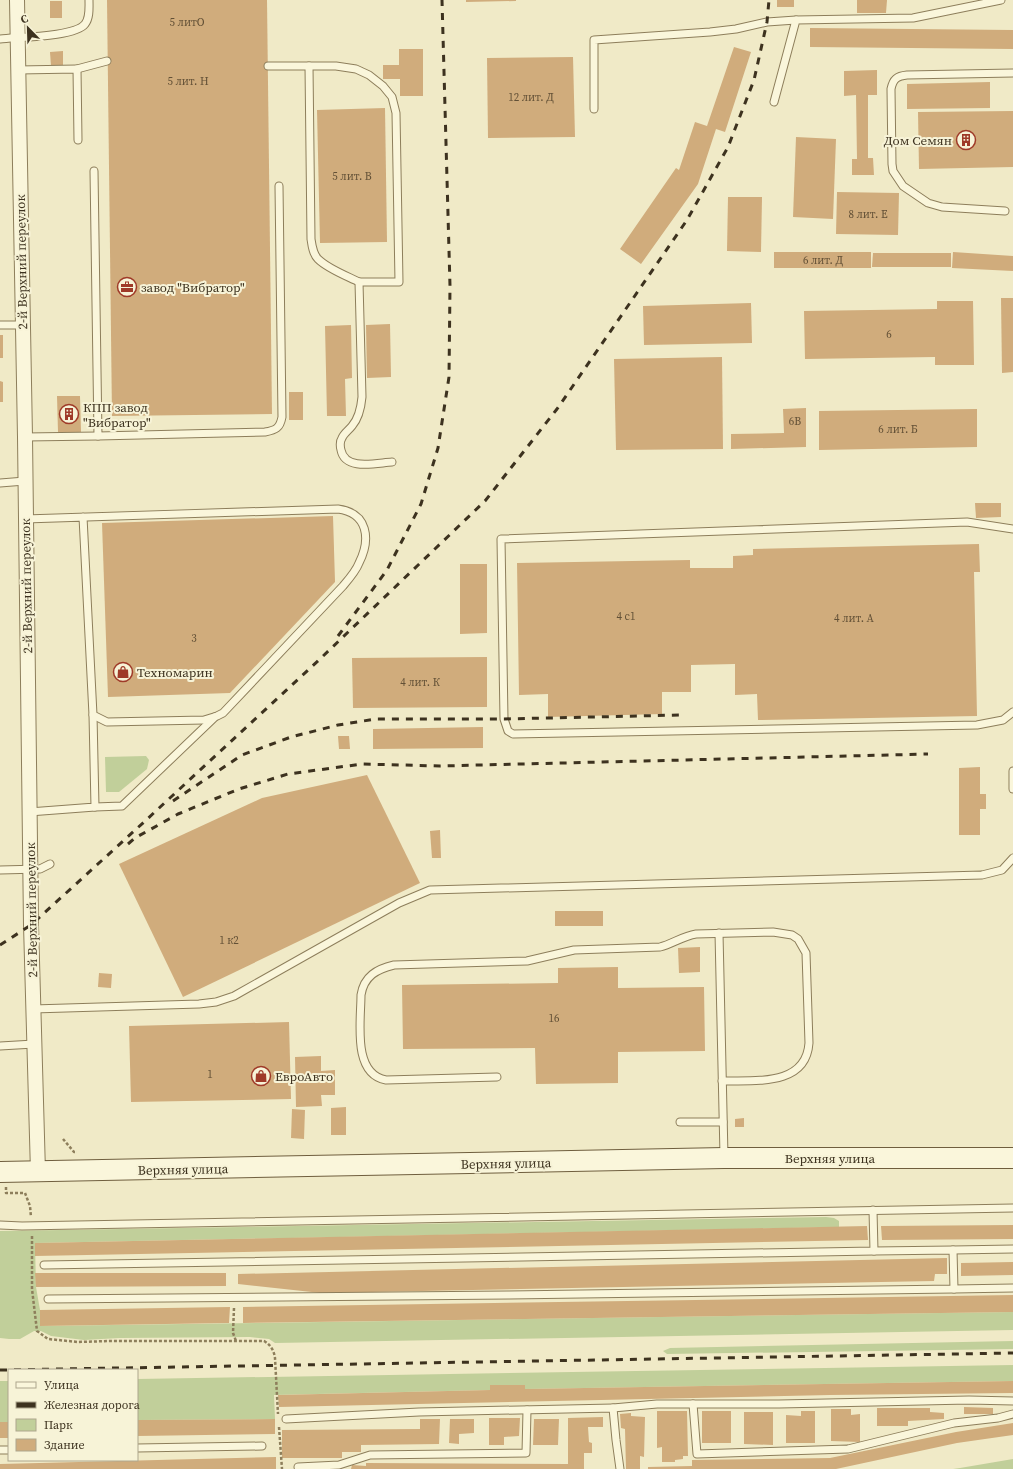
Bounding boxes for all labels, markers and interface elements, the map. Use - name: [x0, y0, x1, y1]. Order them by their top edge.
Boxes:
- north arrow: [8, 8, 48, 48]
- text: С: [18, 11, 31, 27]
- house number: 5 литО: [170, 15, 205, 30]
- house number: 5 лит. Н: [167, 74, 209, 89]
- house number: 12 лит. Д: [508, 90, 554, 105]
- building icon: Дом Семян: [955, 129, 977, 151]
- place label: Дом Семян: [884, 132, 952, 149]
- house number: 5 лит. В: [332, 169, 372, 184]
- street label: 2-й Верхний переулок: [12, 194, 31, 330]
- house number: 8 лит. Е: [848, 207, 888, 222]
- house number: 6 лит. Д: [803, 253, 843, 268]
- office icon: завод "Вибратор": [116, 276, 138, 298]
- place label: завод "Вибратор": [141, 279, 245, 296]
- house number: 6: [886, 327, 892, 342]
- place label: КПП завод "Вибратор": [83, 399, 151, 431]
- building icon: КПП завод "Вибратор": [58, 403, 80, 425]
- house number: 6В: [789, 414, 801, 429]
- house number: 6 лит. Б: [878, 422, 918, 437]
- street label: 2-й Верхний переулок: [17, 518, 36, 654]
- house number: 4 с1: [617, 609, 635, 624]
- house number: 4 лит. А: [834, 611, 875, 626]
- house number: 3: [191, 631, 197, 646]
- shop icon: Техномарин: [112, 661, 134, 683]
- place label: Техномарин: [137, 664, 213, 681]
- house number: 4 лит. К: [400, 675, 441, 690]
- street label: 2-й Верхний переулок: [22, 842, 41, 978]
- house number: 1 к2: [219, 933, 239, 948]
- house number: 16: [549, 1011, 560, 1026]
- shop icon: ЕвроАвто: [250, 1065, 272, 1087]
- house number: 1: [207, 1067, 213, 1082]
- place label: ЕвроАвто: [275, 1068, 333, 1085]
- street label: Верхняя улица: [785, 1150, 876, 1167]
- street label: Верхняя улица: [461, 1154, 552, 1173]
- street label: Верхняя улица: [138, 1160, 229, 1179]
- legend: [8, 1369, 138, 1461]
- text: Улица: [44, 1377, 80, 1393]
- text: Железная дорога: [44, 1397, 141, 1413]
- text: Парк: [44, 1417, 73, 1433]
- text: Здание: [44, 1437, 85, 1453]

